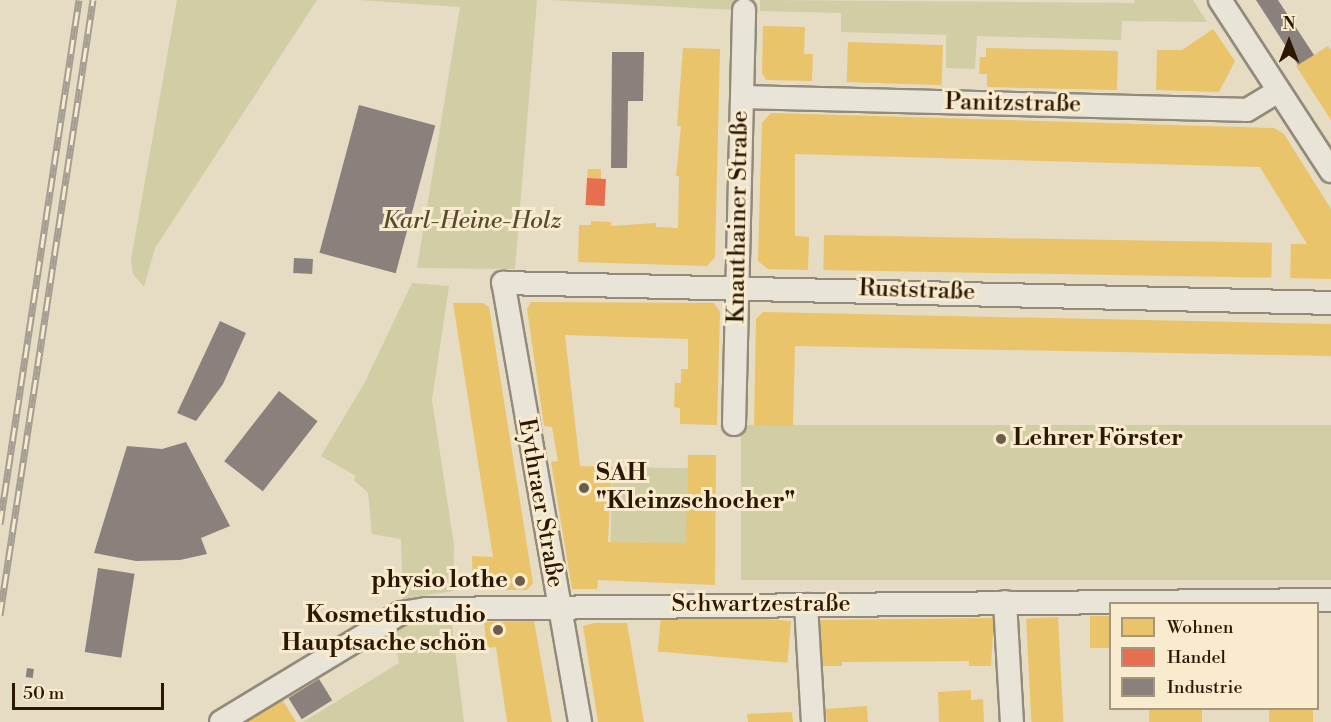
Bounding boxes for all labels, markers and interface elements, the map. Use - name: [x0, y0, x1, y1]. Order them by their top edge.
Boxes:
- north arrow: [1259, 12, 1319, 72]
- text: N: [1283, 14, 1295, 34]
- street label: Panitzstraße: [945, 88, 1081, 120]
- street label: Knauthainer Straße: [723, 110, 755, 324]
- park label: Karl-Heine-Holz: [382, 208, 562, 236]
- street label: Ruststraße: [858, 275, 976, 307]
- street label: Eythraer Straße: [511, 416, 569, 590]
- place label: Lehrer Förster: [1013, 425, 1183, 453]
- marker: Lehrer Förster: [994, 432, 1008, 446]
- place label: SAH "Kleinzschocher": [596, 460, 795, 516]
- marker: SAH "Kleinzschocher": [577, 481, 591, 495]
- place label: physio lothe: [371, 567, 508, 595]
- marker: physio lothe: [513, 574, 527, 588]
- street label: Schwartzestraße: [671, 591, 851, 619]
- place label: Kosmetikstudio Hauptsache schön: [281, 602, 486, 658]
- legend: [1109, 602, 1319, 710]
- text: Wohnen: [1167, 616, 1234, 639]
- marker: Kosmetikstudio Hauptsache schön: [491, 623, 505, 637]
- text: Handel: [1167, 646, 1226, 669]
- scale bar: [15, 671, 166, 709]
- text: Industrie: [1167, 676, 1243, 699]
- text: 50 m: [23, 682, 64, 705]

